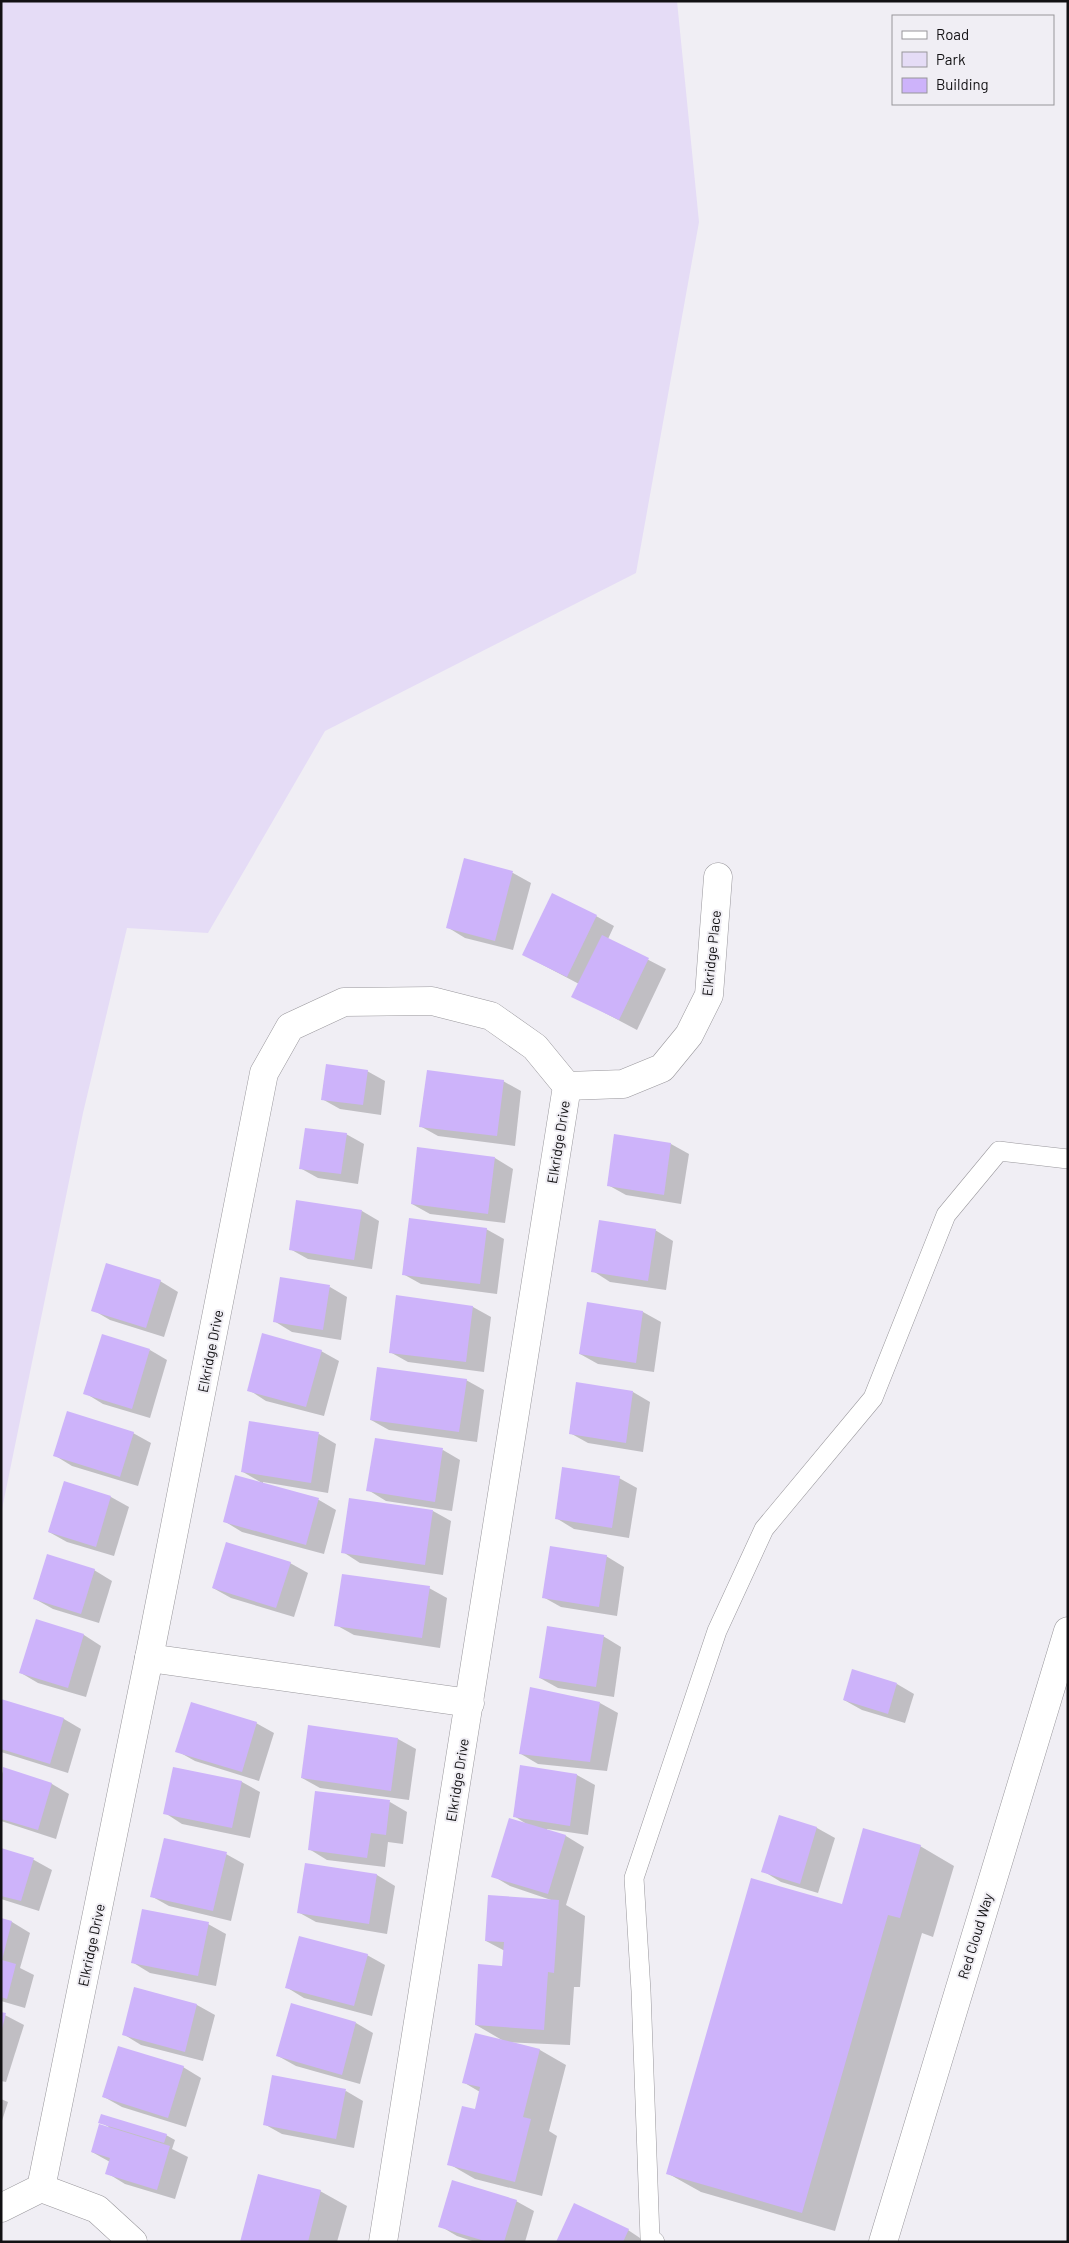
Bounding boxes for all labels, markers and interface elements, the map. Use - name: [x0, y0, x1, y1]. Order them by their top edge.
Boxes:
- legend: [892, 15, 1054, 105]
- text: Road: [936, 25, 969, 43]
- text: Park: [936, 50, 966, 68]
- text: Building: [936, 75, 989, 93]
- street label: Elkridge Place: [698, 909, 724, 997]
- street label: Elkridge Drive: [543, 1099, 573, 1185]
- street label: Elkridge Drive: [194, 1308, 226, 1394]
- street label: Elkridge Drive: [442, 1737, 472, 1823]
- street label: Red Cloud Way: [954, 1891, 996, 1981]
- street label: Elkridge Drive: [74, 1902, 108, 1988]

